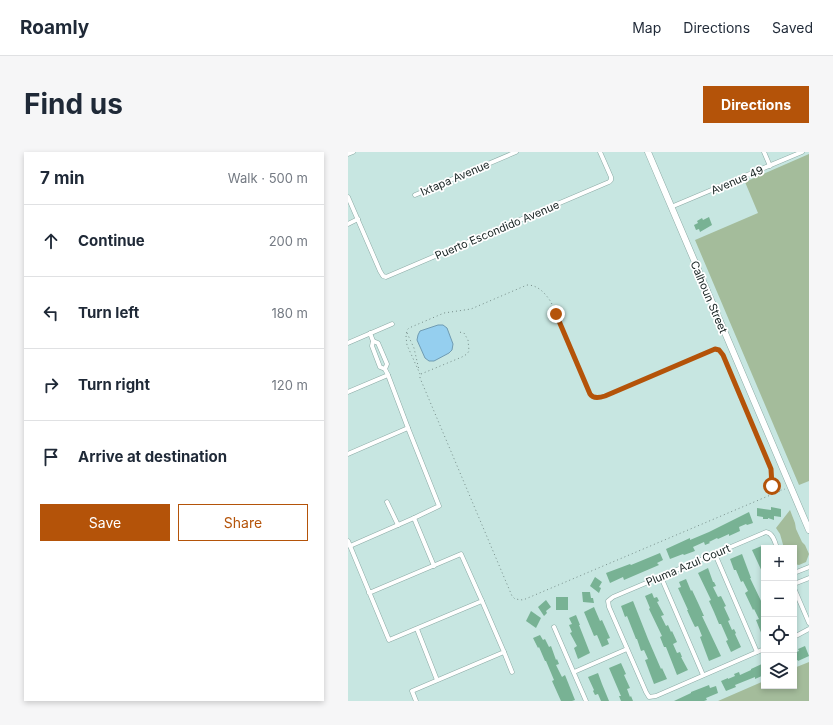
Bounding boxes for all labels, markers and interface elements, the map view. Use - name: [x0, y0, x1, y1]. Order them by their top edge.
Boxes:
- text: Roamly: [20, 16, 89, 39]
- text: Map: [632, 19, 661, 36]
- text: Directions: [683, 19, 750, 36]
- text: Saved: [772, 19, 813, 36]
- button: Directions: [703, 86, 809, 123]
- text: Find us: [24, 87, 123, 121]
- street label: Ixtapa Avenue: [418, 157, 492, 199]
- street label: Avenue 49: [709, 163, 766, 197]
- text: 7 min: [40, 168, 85, 188]
- text: Walk · 500 m: [228, 170, 308, 186]
- street label: Puerto Escondido Avenue: [433, 197, 561, 263]
- icon: ahead: [40, 230, 62, 252]
- text: Continue: [78, 231, 145, 250]
- text: 200 m: [269, 233, 308, 249]
- street label: Calhoun Street: [687, 259, 731, 336]
- icon: left: [40, 302, 62, 324]
- text: Turn left: [78, 303, 139, 322]
- text: 180 m: [271, 305, 308, 321]
- route end: [547, 305, 565, 323]
- icon: right: [40, 374, 62, 396]
- text: Turn right: [78, 375, 150, 394]
- text: 120 m: [272, 377, 308, 393]
- icon: arrive: [40, 446, 62, 468]
- text: Arrive at destination: [78, 447, 227, 466]
- route start: [763, 477, 781, 495]
- button: Save: [40, 504, 170, 541]
- button: Share: [178, 504, 308, 541]
- street label: Pluma Azul Court: [644, 541, 733, 589]
- map controls: [761, 545, 797, 689]
- button: +: [761, 545, 797, 581]
- button: −: [761, 581, 797, 617]
- button: locate: [761, 617, 797, 653]
- button: layers: [761, 653, 797, 689]

